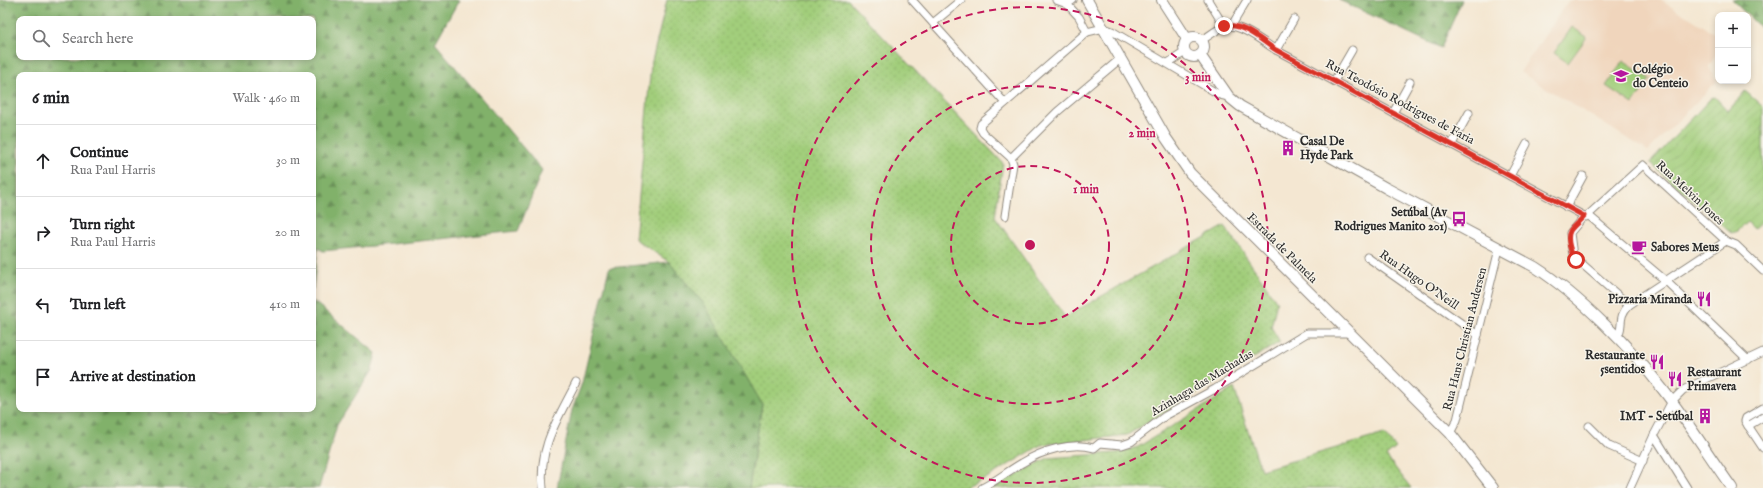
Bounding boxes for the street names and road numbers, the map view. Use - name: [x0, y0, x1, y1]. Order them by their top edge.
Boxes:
- street label: Rua Teodósio Rodrigues de Faria: [1323, 56, 1478, 148]
- street label: Rua Melvin Jones: [1652, 158, 1727, 229]
- street label: Estrada de Palmela: [1244, 210, 1321, 287]
- street label: Rua Hugo O'Neill: [1376, 247, 1462, 313]
- street label: Rua Hans Christian Andersen: [1440, 265, 1490, 412]
- street label: Azinhaga das Machadas: [1147, 347, 1256, 420]

